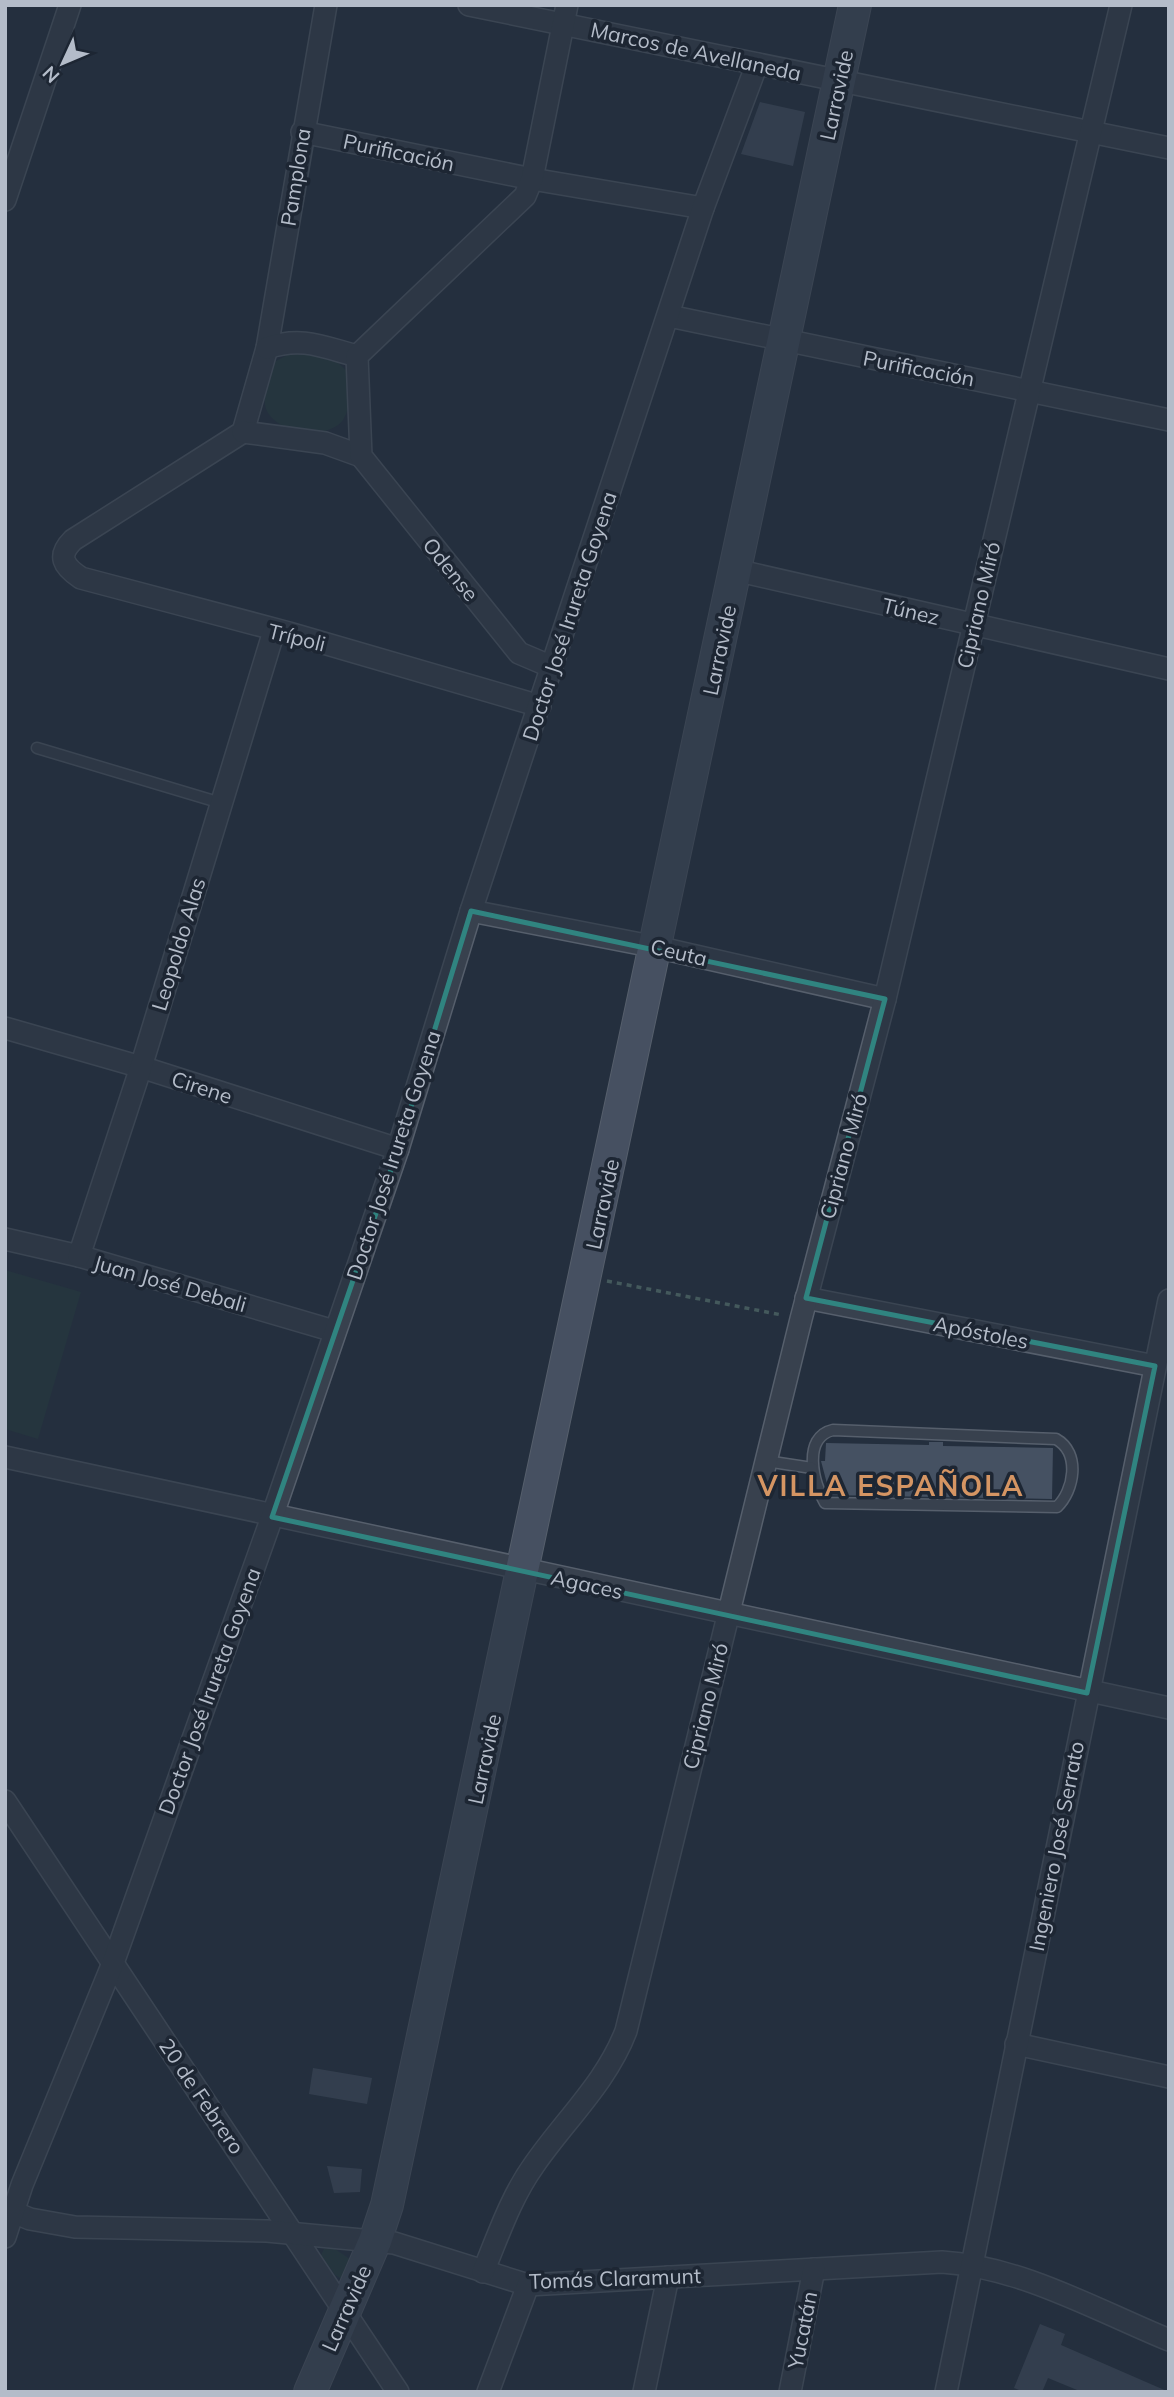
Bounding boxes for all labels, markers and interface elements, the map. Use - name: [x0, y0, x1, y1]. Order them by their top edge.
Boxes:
- street label: Marcos de Avellaneda: [588, 16, 804, 86]
- north arrow: [28, 28, 98, 98]
- street label: Larravide: [814, 47, 858, 143]
- text: N: [37, 61, 64, 88]
- street label: Pamplona: [274, 126, 316, 228]
- street label: Purificación: [341, 128, 457, 176]
- street label: Purificación: [861, 344, 977, 392]
- street label: Doctor José Irureta Goyena: [516, 488, 622, 744]
- street label: Odense: [417, 532, 485, 606]
- street label: Cipriano Miró: [951, 539, 1005, 671]
- street label: Túnez: [880, 592, 942, 630]
- street label: Larravide: [697, 602, 741, 698]
- street label: Trípoli: [266, 617, 328, 657]
- street label: Leopoldo Alas: [145, 874, 211, 1014]
- street label: Ceuta: [648, 933, 710, 971]
- street label: Doctor José Irureta Goyena: [340, 1027, 446, 1283]
- street label: Cirene: [168, 1065, 236, 1109]
- street label: Cipriano Miró: [814, 1090, 872, 1222]
- street label: Larravide: [580, 1156, 624, 1252]
- street label: Juan José Debali: [90, 1249, 250, 1317]
- street label: Apóstoles: [931, 1310, 1031, 1354]
- district label: VILLA ESPAÑOLA: [756, 1468, 1025, 1503]
- street label: Doctor José Irureta Goyena: [152, 1564, 266, 1818]
- street label: Agaces: [549, 1564, 625, 1604]
- street label: Cipriano Miró: [677, 1640, 733, 1772]
- street label: Larravide: [462, 1711, 506, 1807]
- street label: Ingeniero José Serrato: [1023, 1739, 1089, 1953]
- street label: 20 de Febrero: [154, 2033, 250, 2159]
- street label: Larravide: [315, 2261, 377, 2355]
- street label: Tomás Claramunt: [528, 2262, 702, 2294]
- street label: Yucatán: [782, 2289, 822, 2372]

